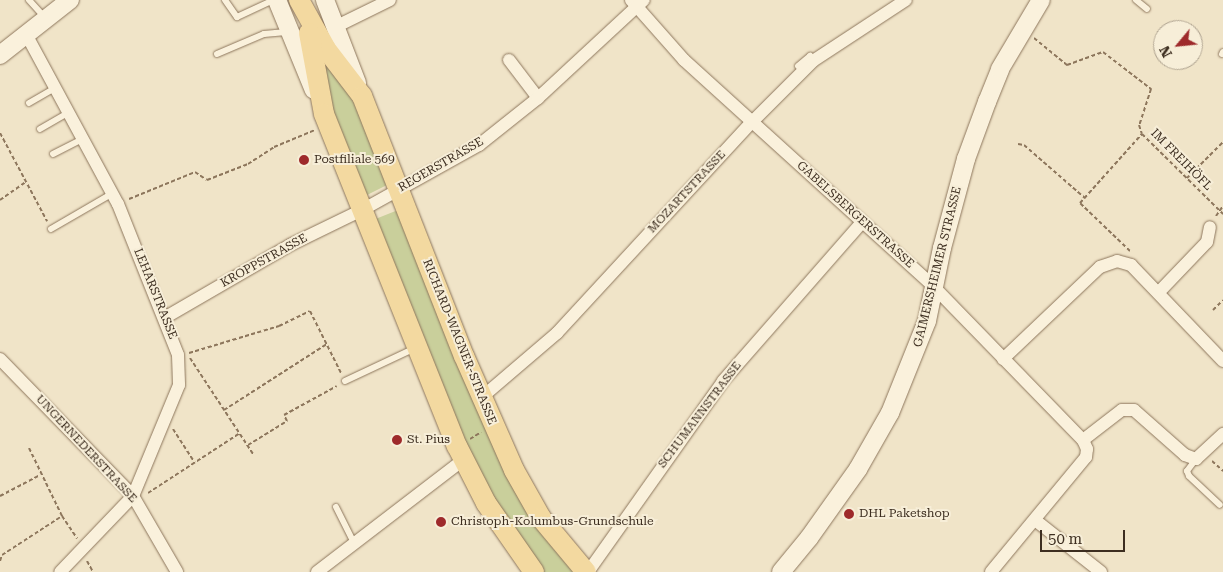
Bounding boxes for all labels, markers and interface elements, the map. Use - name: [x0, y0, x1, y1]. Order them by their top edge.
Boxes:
- north arrow: [1153, 20, 1203, 70]
- text: N: [1156, 43, 1175, 60]
- street label: IM FREIHÖFL: [1147, 126, 1215, 194]
- street label: REGERSTRASSE: [396, 135, 486, 195]
- street label: MOZARTSTRASSE: [645, 148, 729, 236]
- place label: Postfiliale 569: [314, 153, 395, 167]
- marker: Postfiliale 569: [298, 154, 310, 166]
- street label: GABELSBERGERSTRASSE: [793, 159, 917, 271]
- street label: GAIMERSHEIMER STRASSE: [911, 185, 965, 349]
- street label: KROPPSTRASSE: [218, 231, 310, 291]
- street label: LEHARSTRASSE: [130, 246, 180, 342]
- street label: RICHARD-WAGNER-STRASSE: [419, 257, 499, 427]
- street label: SCHUMANNSTRASSE: [655, 359, 745, 471]
- street label: UNGERNEDERSTRASSE: [32, 392, 140, 506]
- place label: St. Pius: [407, 433, 450, 447]
- marker: St. Pius: [391, 434, 403, 446]
- place label: DHL Paketshop: [859, 507, 950, 521]
- marker: DHL Paketshop: [843, 508, 855, 520]
- place label: Christoph-Kolumbus-Grundschule: [451, 515, 654, 529]
- marker: Christoph-Kolumbus-Grundschule: [435, 516, 447, 528]
- scale bar: [1043, 520, 1128, 552]
- text: 50 m: [1048, 530, 1082, 548]

